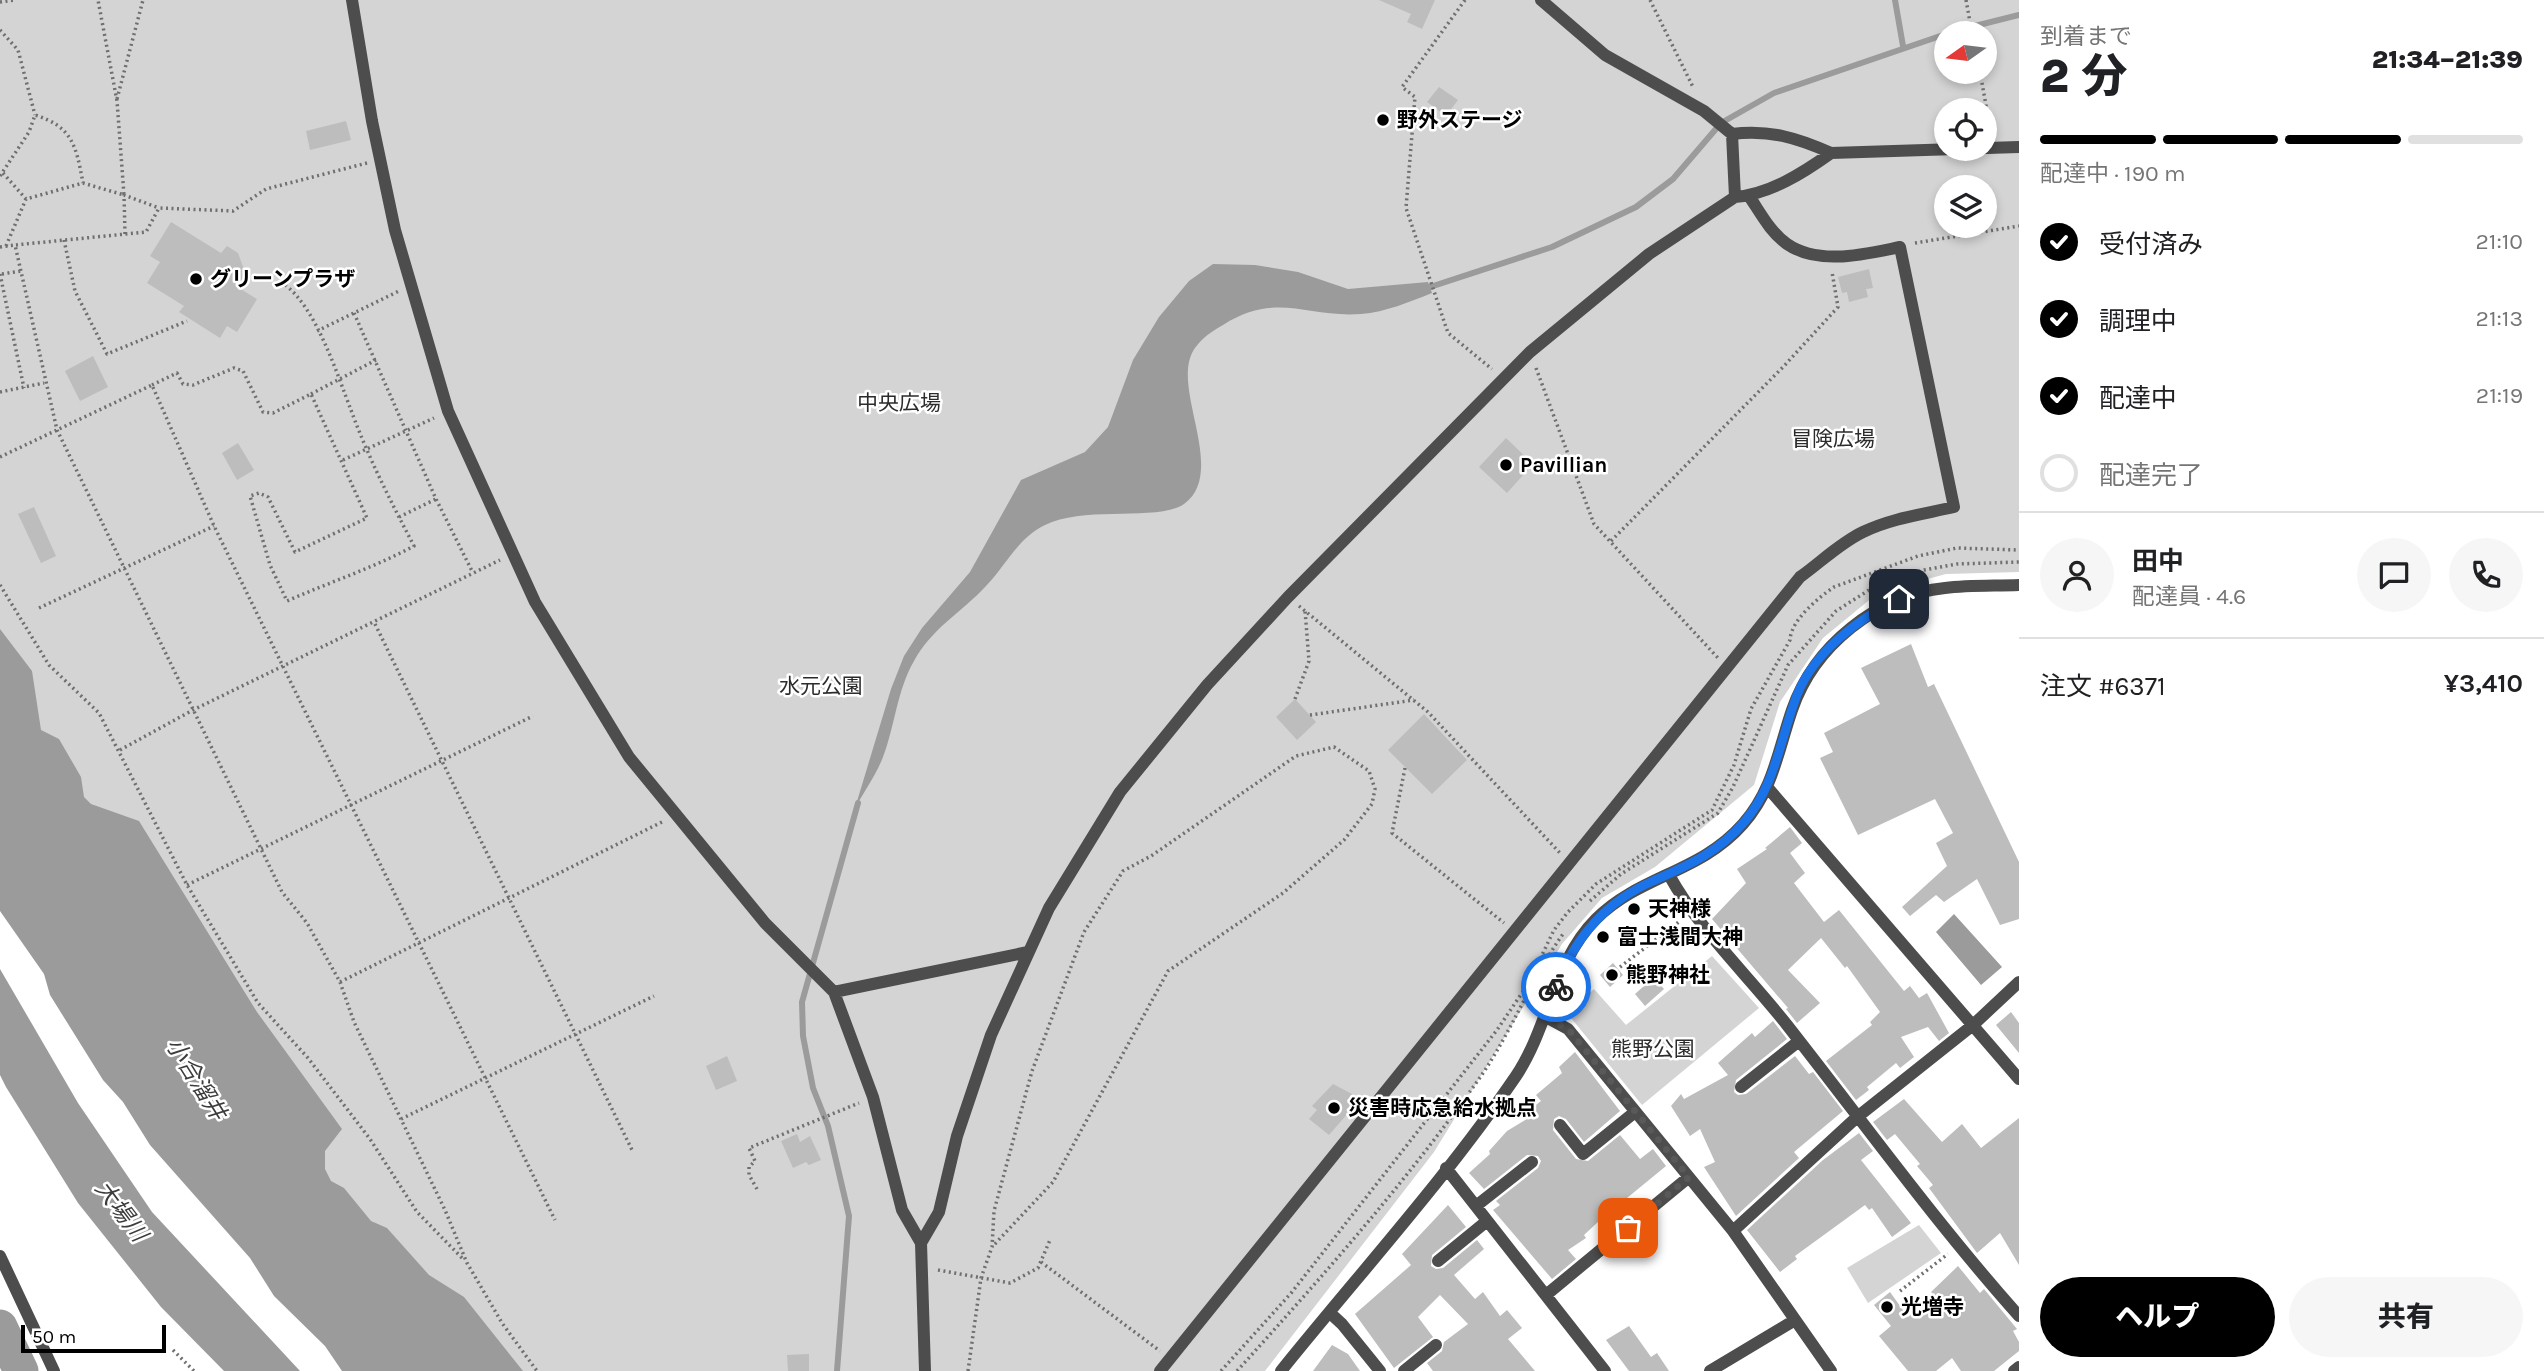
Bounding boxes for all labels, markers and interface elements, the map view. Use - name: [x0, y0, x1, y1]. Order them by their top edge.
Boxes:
- north arrow: [1934, 21, 1997, 84]
- map controls: [1934, 21, 1997, 238]
- text: 到着まで: [2040, 23, 2132, 50]
- text: 21:34–21:39: [2372, 44, 2523, 75]
- text: 2 分: [2040, 50, 2127, 104]
- button: locate: [1934, 98, 1997, 161]
- place label: 野外ステージ: [1397, 108, 1523, 132]
- marker: 野外ステージ: [1375, 112, 1391, 128]
- text: 配達中 · 190 m: [2040, 160, 2186, 187]
- button: layers: [1934, 175, 1997, 238]
- icon: check: [2040, 223, 2078, 261]
- text: 21:10: [2476, 228, 2523, 255]
- text: 受付済み: [2099, 229, 2203, 260]
- place label: グリーンプラザ: [210, 267, 355, 291]
- marker: グリーンプラザ: [188, 271, 204, 287]
- icon: check: [2040, 300, 2078, 338]
- text: 21:13: [2476, 305, 2523, 332]
- text: 調理中: [2099, 306, 2177, 337]
- icon: check: [2040, 377, 2078, 415]
- text: 21:19: [2476, 382, 2523, 409]
- text: 配達中: [2099, 383, 2177, 414]
- park label: 中央広場: [857, 391, 941, 415]
- park label: 冒険広場: [1791, 427, 1875, 451]
- place label: Pavillian: [1520, 453, 1607, 477]
- marker: Pavillian: [1498, 457, 1514, 473]
- text: 配達完了: [2099, 460, 2203, 491]
- button: person: [2040, 538, 2114, 612]
- button: chat: [2357, 538, 2431, 612]
- button: phone: [2449, 538, 2523, 612]
- text: 田中: [2132, 546, 2184, 577]
- pin: [1869, 569, 1929, 629]
- icon: home: [1880, 580, 1918, 618]
- text: 配達員 · 4.6: [2132, 583, 2246, 610]
- text: ¥3,410: [2444, 668, 2523, 699]
- text: 注文 #6371: [2040, 671, 2165, 702]
- park label: 水元公園: [779, 674, 863, 698]
- place label: 天神様: [1648, 897, 1711, 921]
- marker: 天神様: [1626, 901, 1642, 917]
- place label: 富士浅間大神: [1617, 925, 1743, 949]
- marker: 富士浅間大神: [1595, 929, 1611, 945]
- courier: [1521, 952, 1591, 1022]
- place label: 熊野神社: [1626, 963, 1710, 987]
- marker: 熊野神社: [1604, 967, 1620, 983]
- icon: bike: [1537, 968, 1575, 1006]
- water label: 小合溜井: [160, 1033, 233, 1127]
- park label: 熊野公園: [1611, 1037, 1695, 1061]
- place label: 災害時応急給水拠点: [1348, 1096, 1537, 1120]
- marker: 災害時応急給水拠点: [1326, 1100, 1342, 1116]
- water label: 大場川: [89, 1175, 154, 1249]
- pin: [1598, 1198, 1658, 1258]
- icon: bag: [1609, 1209, 1647, 1247]
- button: ヘルプ: [2040, 1277, 2275, 1357]
- button: 共有: [2289, 1277, 2523, 1357]
- place label: 光増寺: [1901, 1295, 1964, 1319]
- marker: 光増寺: [1879, 1299, 1895, 1315]
- scale bar: [21, 1322, 166, 1354]
- text: 50 m: [32, 1326, 76, 1348]

